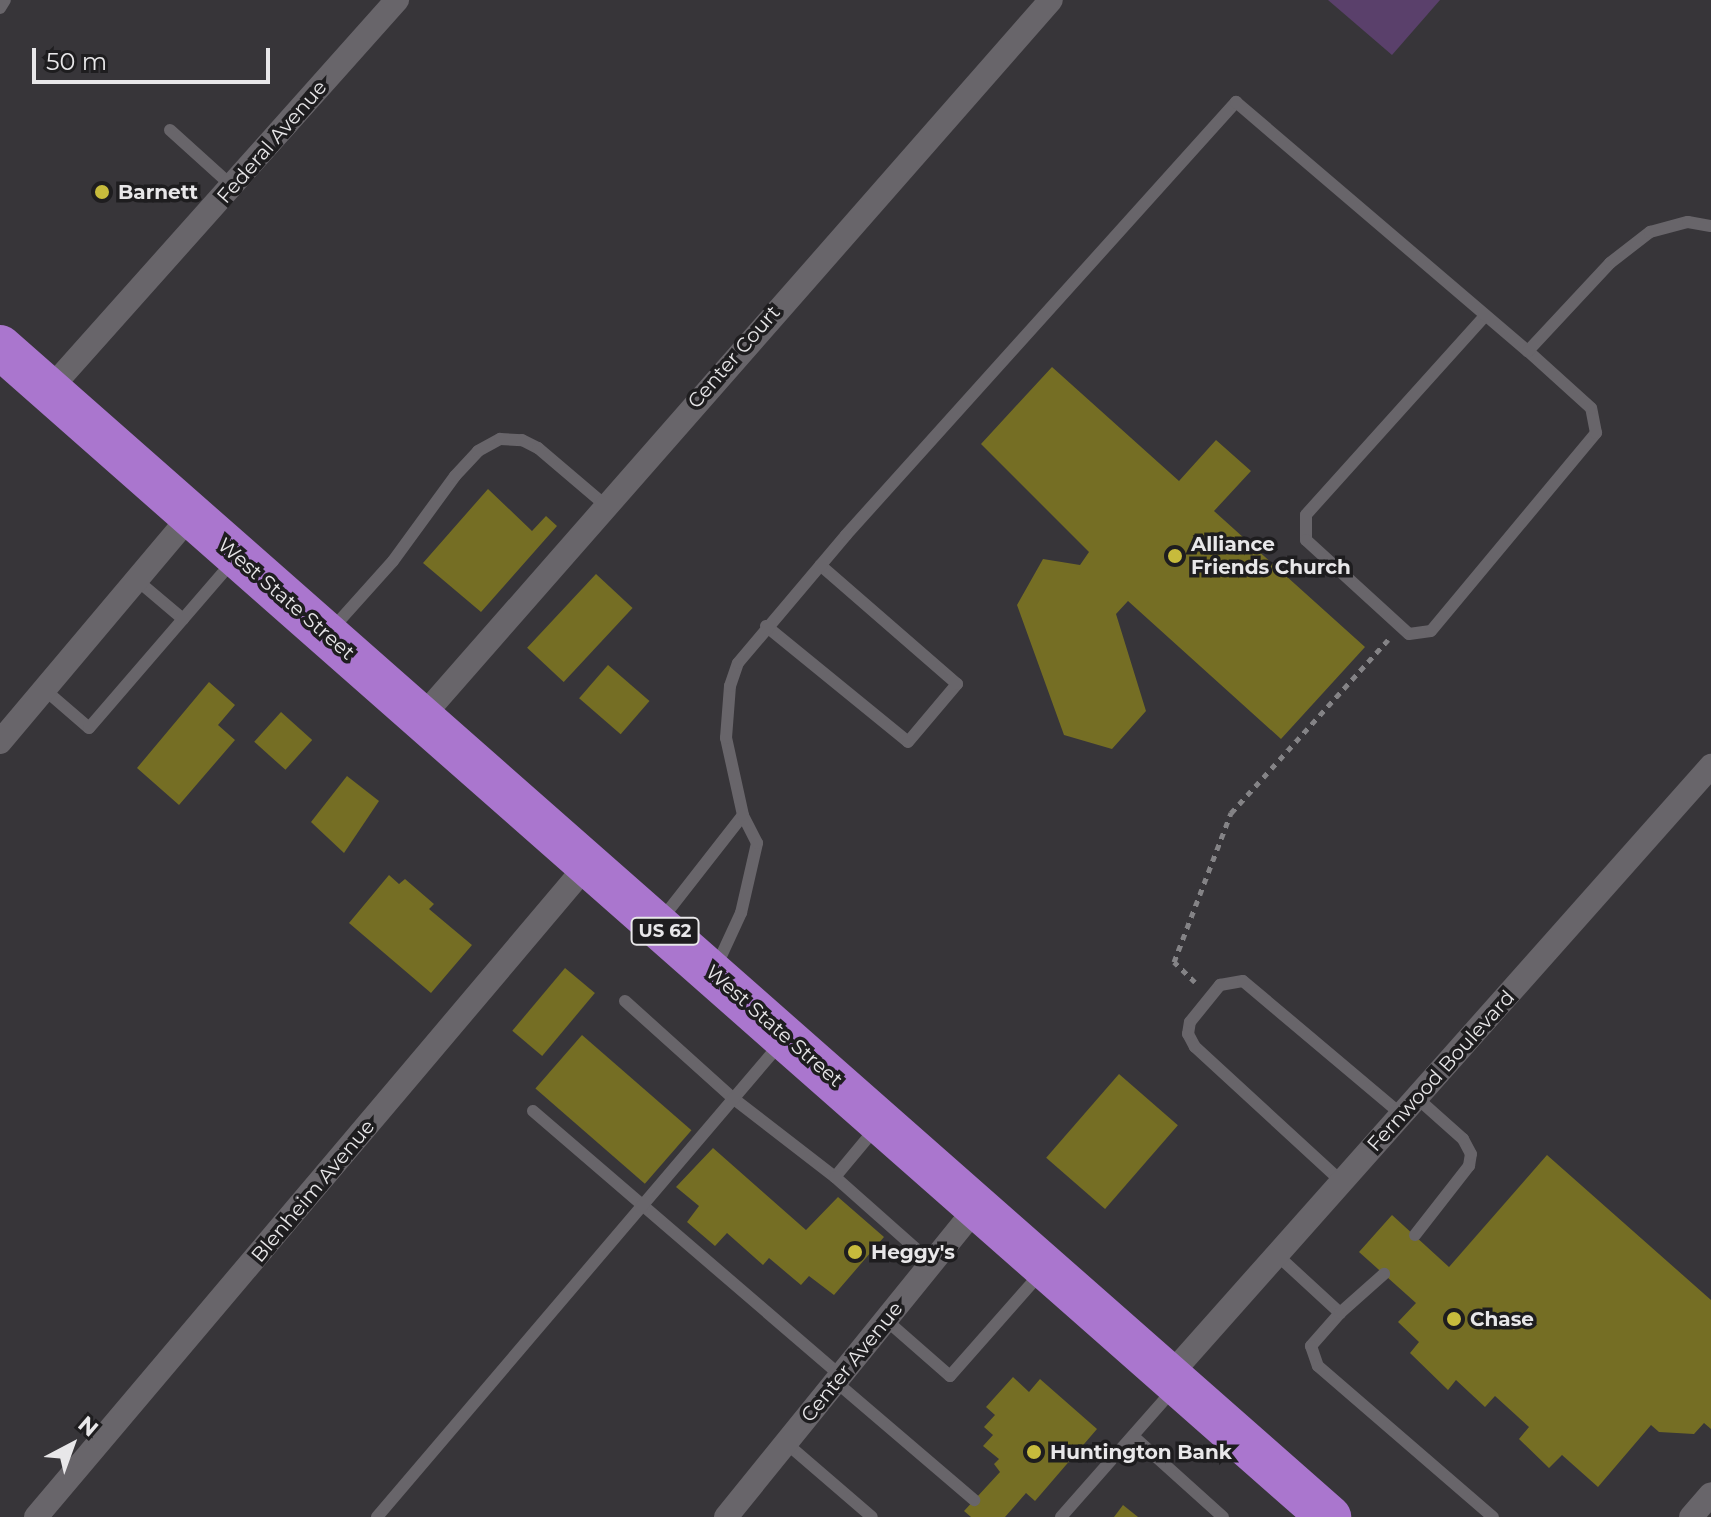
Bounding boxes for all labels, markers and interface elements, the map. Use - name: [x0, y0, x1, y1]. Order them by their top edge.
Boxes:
- scale bar: [36, 32, 274, 82]
- text: 50 m: [46, 47, 107, 76]
- street label: Federal Avenue: [212, 76, 332, 208]
- place label: Barnett: [118, 180, 198, 204]
- marker: Barnett: [93, 183, 111, 201]
- street label: Center Court: [683, 301, 785, 413]
- place label: Alliance Friends Church: [1191, 532, 1351, 579]
- street label: West State Street: [213, 533, 359, 665]
- marker: Alliance Friends Church: [1166, 547, 1184, 565]
- road number: US 62: [629, 917, 701, 945]
- street label: West State Street: [701, 960, 847, 1092]
- street label: Fernwood Boulevard: [1362, 985, 1520, 1157]
- street label: Blenheim Avenue: [246, 1115, 380, 1267]
- place label: Heggy's: [871, 1240, 955, 1264]
- marker: Heggy's: [846, 1243, 864, 1261]
- street label: Center Avenue: [796, 1297, 908, 1427]
- place label: Chase: [1470, 1307, 1534, 1331]
- marker: Chase: [1445, 1310, 1463, 1328]
- north arrow: [32, 1405, 112, 1485]
- text: N: [73, 1410, 104, 1443]
- place label: Huntington Bank: [1050, 1440, 1232, 1464]
- marker: Huntington Bank: [1025, 1443, 1043, 1461]

